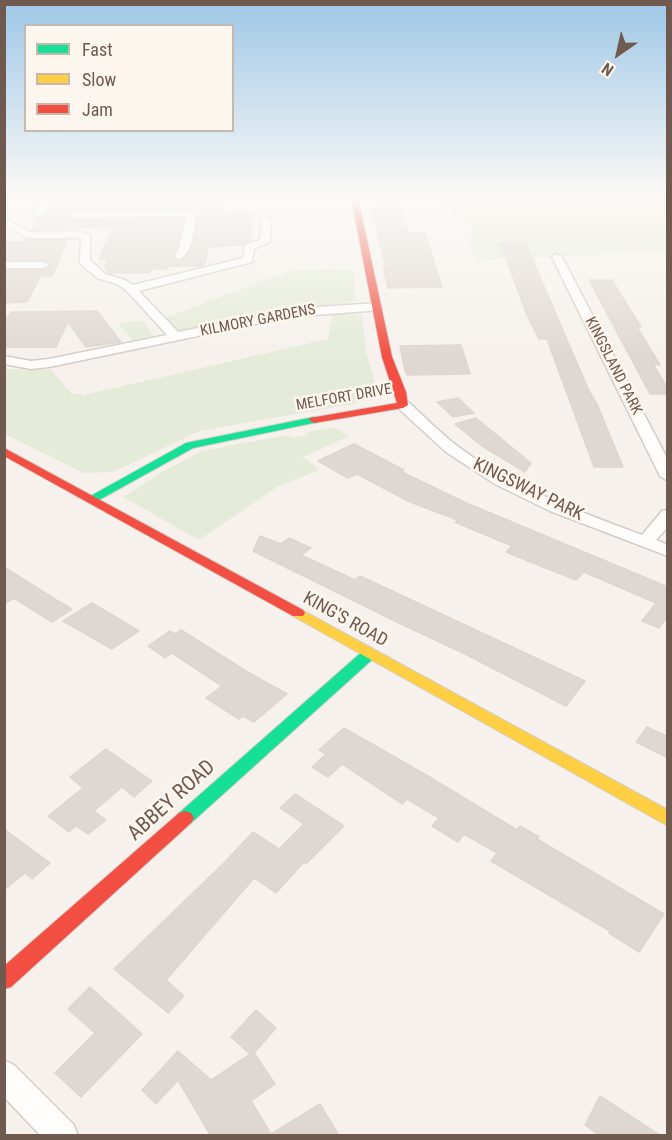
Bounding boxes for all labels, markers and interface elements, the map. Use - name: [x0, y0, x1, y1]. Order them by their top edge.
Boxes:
- legend: [24, 24, 234, 132]
- north arrow: [588, 24, 648, 84]
- text: Fast: [82, 39, 113, 60]
- text: N: [598, 59, 617, 80]
- text: Slow: [82, 69, 116, 90]
- text: Jam: [82, 99, 113, 120]
- street label: KILMORY GARDENS: [199, 301, 317, 341]
- street label: KINGSLAND PARK: [581, 314, 645, 418]
- street label: MELFORT DRIVE: [295, 381, 393, 415]
- street label: KINGSWAY PARK: [469, 454, 587, 526]
- street label: KING'S ROAD: [299, 588, 391, 652]
- street label: ABBEY ROAD: [123, 755, 221, 847]

